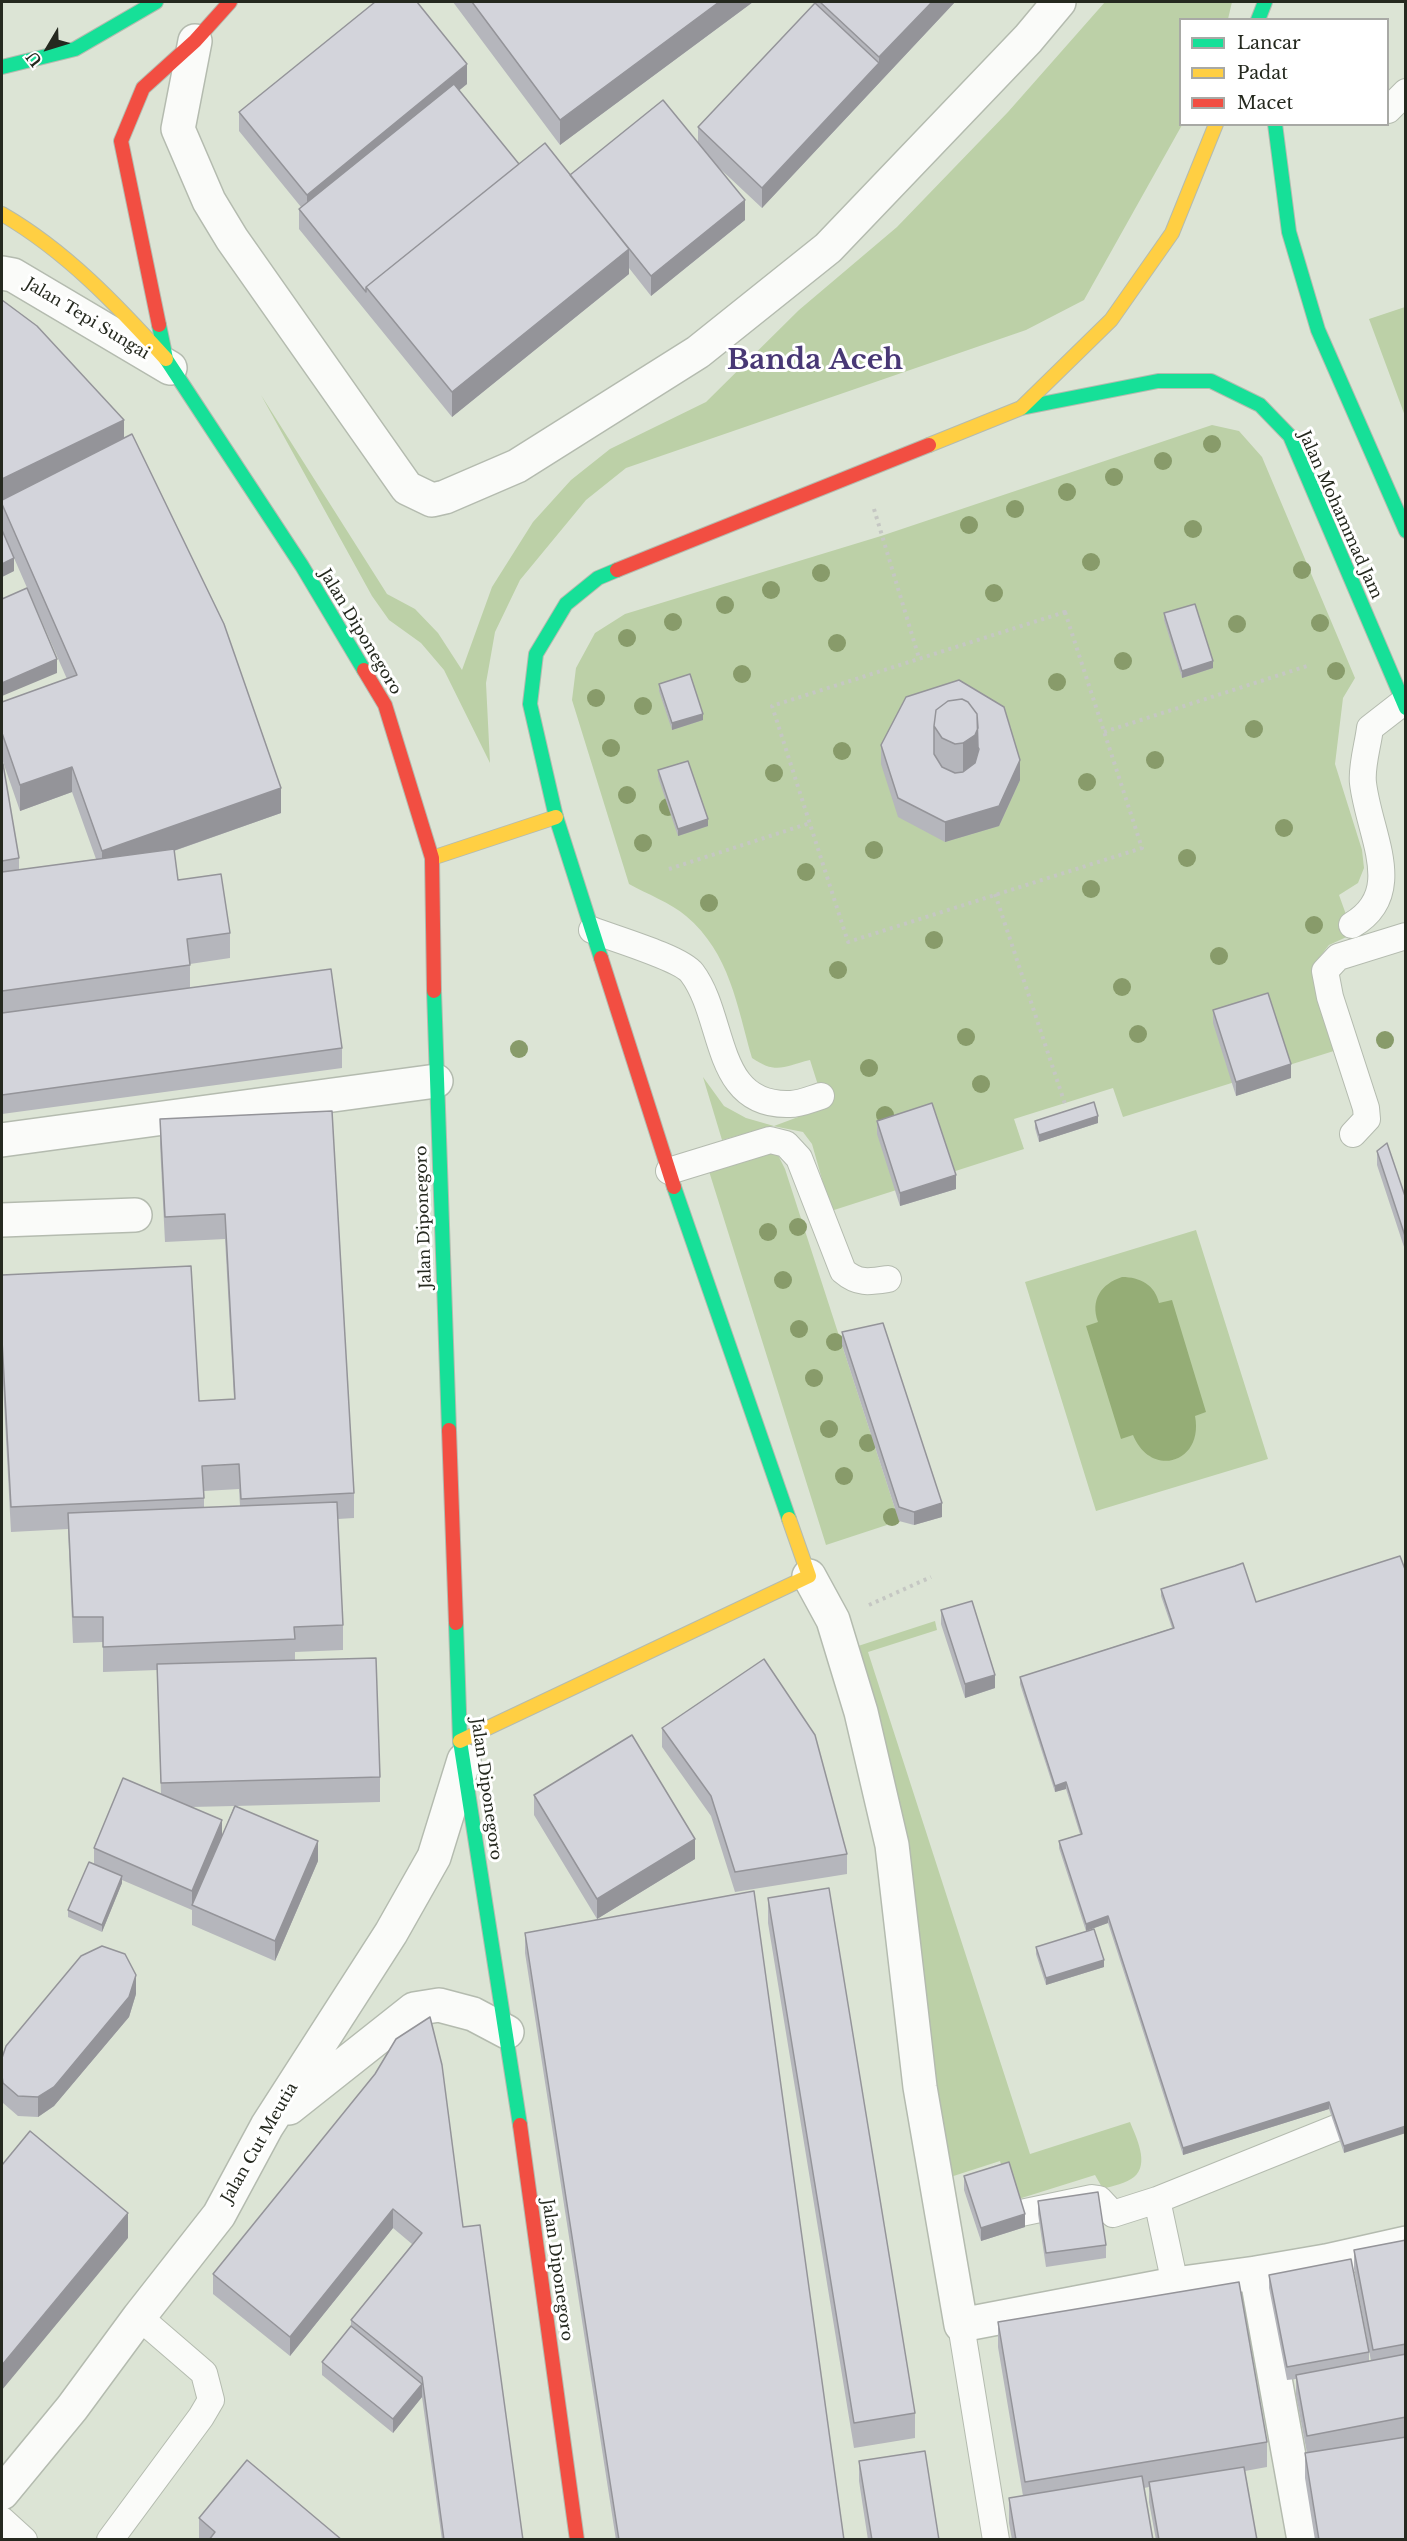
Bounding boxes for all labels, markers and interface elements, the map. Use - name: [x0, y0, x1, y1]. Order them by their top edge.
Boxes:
- north arrow: [18, 18, 78, 78]
- legend: [1179, 18, 1389, 126]
- text: Lancar: [1237, 32, 1301, 54]
- text: U: [22, 47, 46, 71]
- text: Padat: [1237, 62, 1288, 84]
- text: Macet: [1237, 92, 1293, 114]
- street label: Jalan Tepi Sungai: [21, 274, 153, 364]
- district label: Banda Aceh: [727, 344, 903, 378]
- street label: Jalan Mohammad Jam: [1294, 428, 1386, 602]
- street label: Jalan Diponegoro: [315, 566, 405, 698]
- street label: Jalan Diponegoro: [412, 1145, 436, 1289]
- street label: Jalan Diponegoro: [467, 1717, 505, 1861]
- street label: Jalan Cut Meutia: [218, 2079, 302, 2207]
- street label: Jalan Diponegoro: [538, 2198, 576, 2342]

